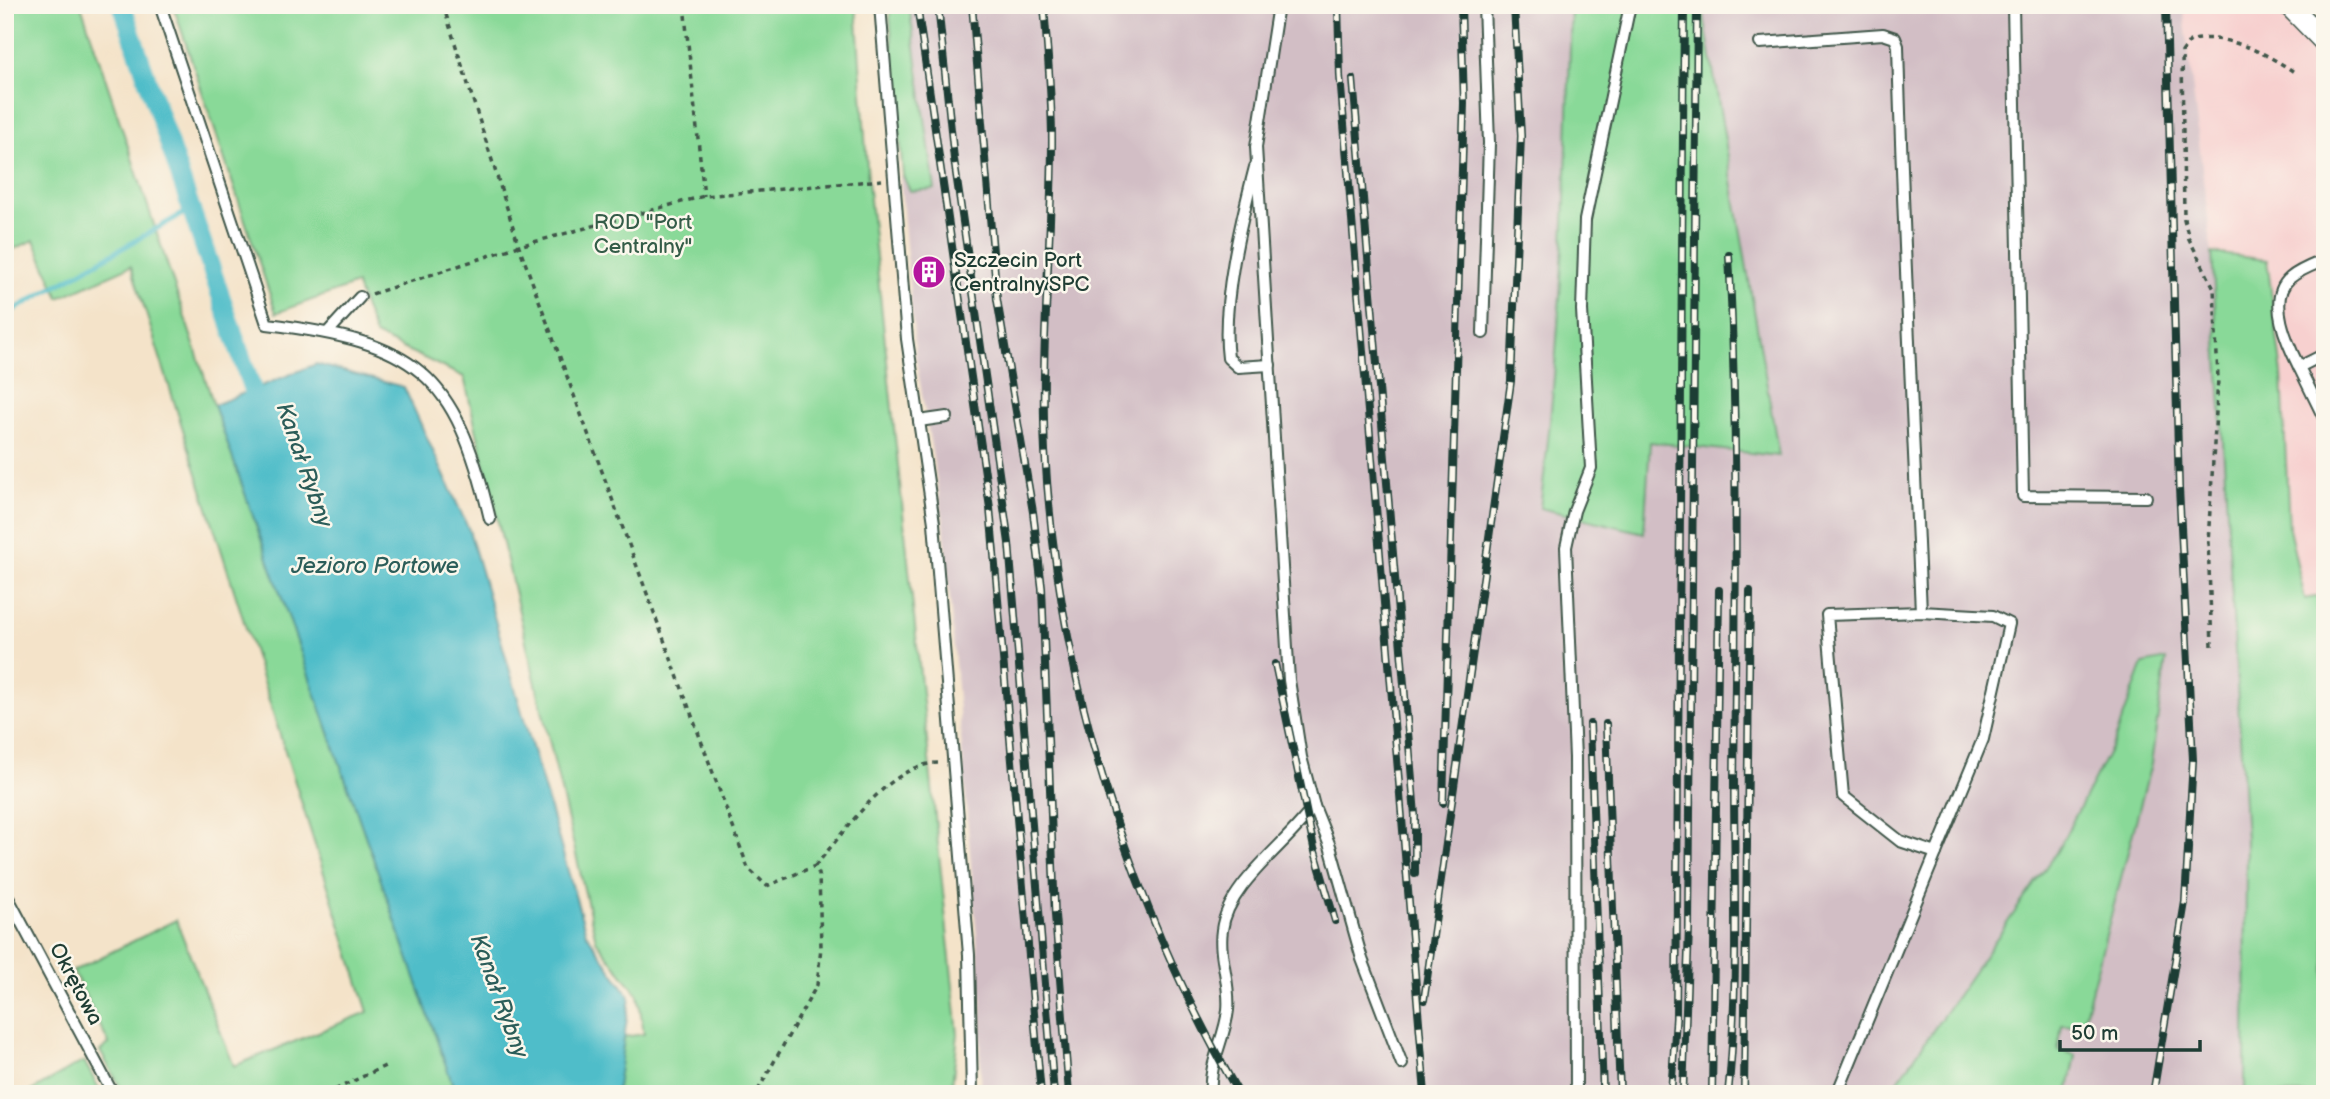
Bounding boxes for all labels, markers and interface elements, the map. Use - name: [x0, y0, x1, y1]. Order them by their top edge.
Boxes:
- park label: ROD "Port Centralny": [594, 210, 693, 259]
- place label: Szczecin Port Centralny SPC: [954, 248, 1090, 297]
- building icon: Szczecin Port Centralny SPC: [910, 253, 948, 291]
- water label: Kanał Rybny: [270, 399, 339, 532]
- water label: Jezioro Portowe: [290, 552, 459, 580]
- water label: Kanał Rybny: [464, 930, 535, 1063]
- street label: Okrętowa: [44, 939, 108, 1029]
- scale bar: [2060, 1008, 2200, 1052]
- text: 50 m: [2071, 1021, 2118, 1046]

